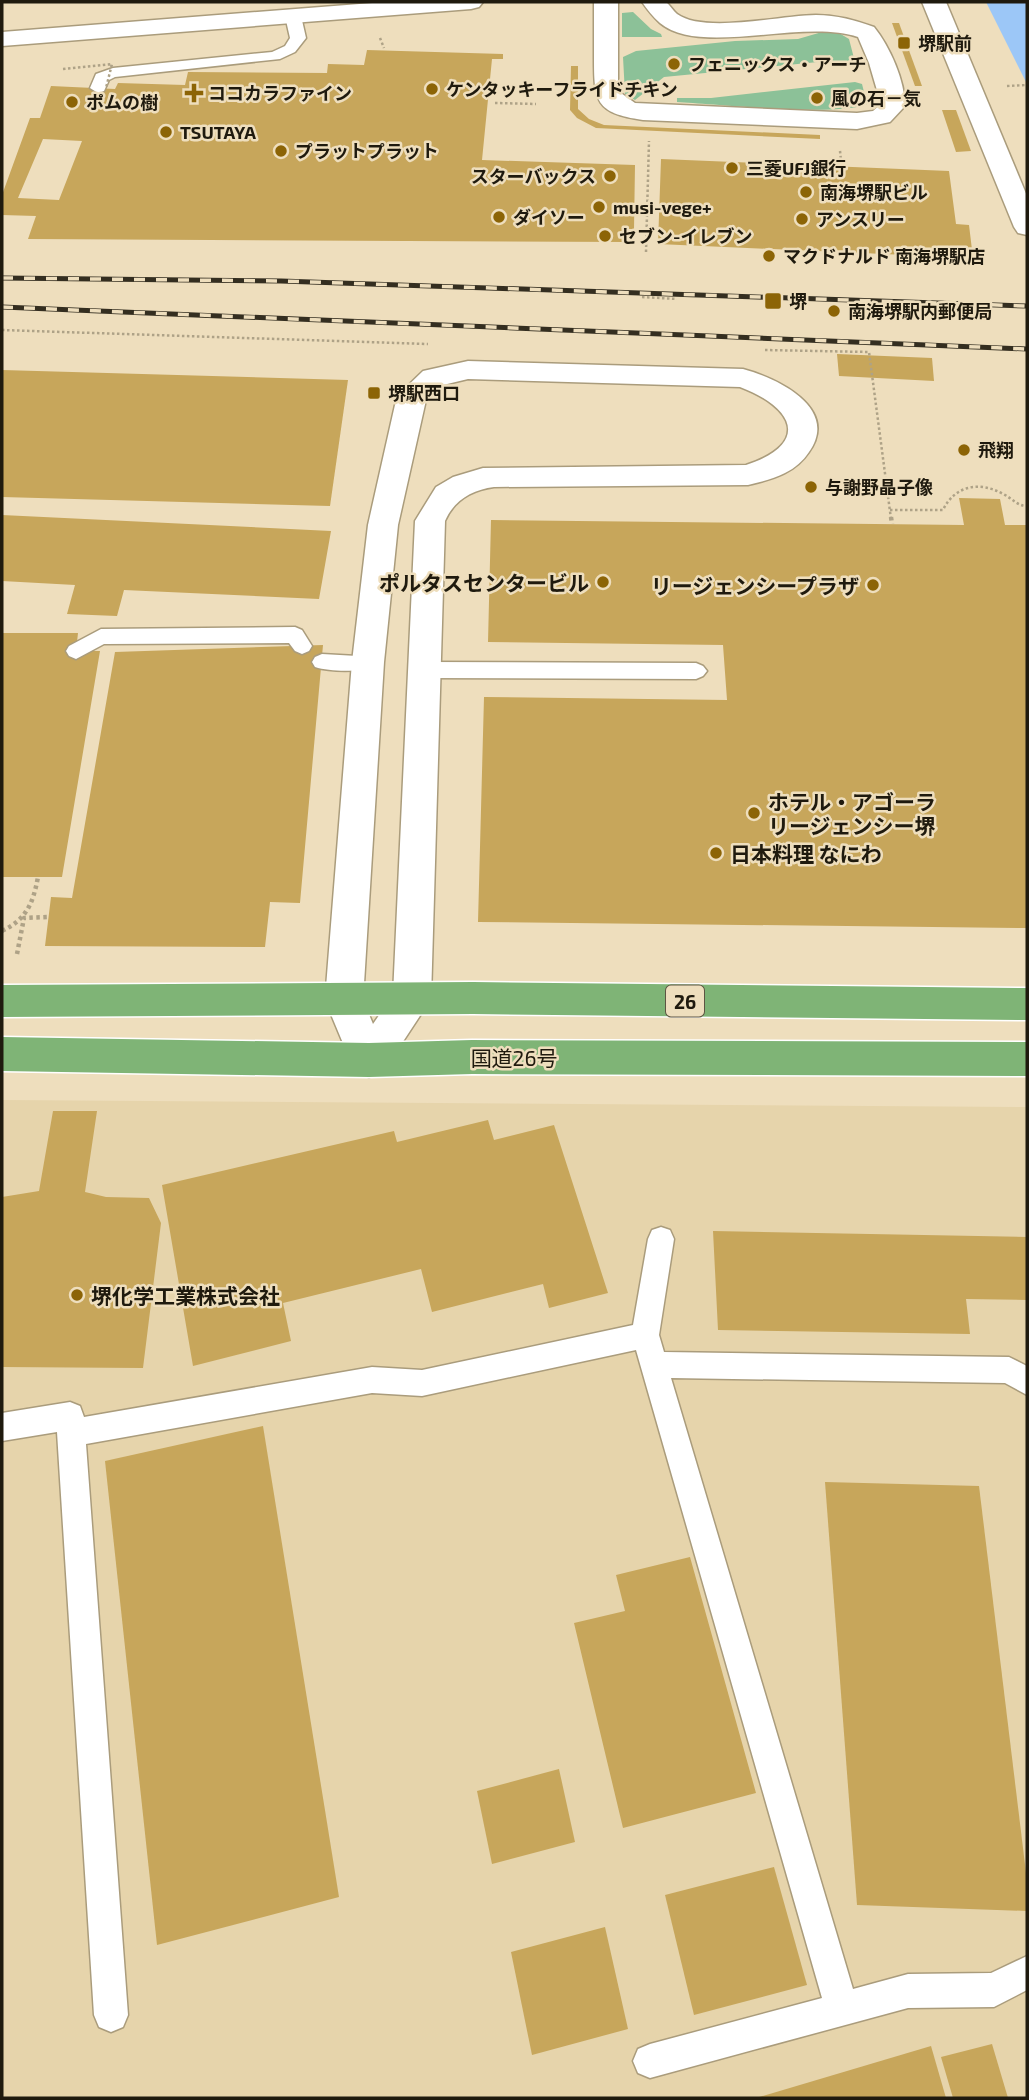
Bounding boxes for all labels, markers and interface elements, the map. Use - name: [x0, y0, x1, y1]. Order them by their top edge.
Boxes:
- place label: 堺駅前: [918, 32, 972, 54]
- marker: 堺駅前: [896, 35, 912, 51]
- place label: フェニックス・アーチ: [688, 53, 866, 75]
- marker: フェニックス・アーチ: [666, 56, 682, 72]
- place label: ケンタッキーフライドチキン: [446, 78, 678, 100]
- marker: ケンタッキーフライドチキン: [424, 81, 440, 97]
- place label: ココカラファイン: [208, 82, 352, 104]
- marker: ココカラファイン: [186, 85, 202, 101]
- place label: 風の石－気: [831, 87, 921, 109]
- marker: 風の石－気: [809, 90, 825, 106]
- place label: ポムの樹: [86, 91, 158, 113]
- marker: ポムの樹: [64, 94, 80, 110]
- place label: TSUTAYA: [180, 121, 256, 143]
- marker: TSUTAYA: [158, 124, 174, 140]
- place label: プラットプラット: [295, 140, 439, 162]
- marker: プラットプラット: [273, 143, 289, 159]
- place label: 三菱UFJ銀行: [746, 157, 846, 179]
- marker: 三菱UFJ銀行: [724, 160, 740, 176]
- place label: スターバックス: [471, 165, 596, 187]
- marker: スターバックス: [602, 168, 618, 184]
- place label: 南海堺駅ビル: [820, 181, 928, 203]
- marker: 南海堺駅ビル: [798, 184, 814, 200]
- place label: musi-vege+: [613, 196, 712, 218]
- marker: musi-vege+: [591, 199, 607, 215]
- place label: ダイソー: [513, 206, 585, 228]
- place label: アンスリー: [816, 208, 905, 230]
- marker: ダイソー: [491, 209, 507, 225]
- marker: アンスリー: [794, 211, 810, 227]
- place label: セブン-イレブン: [619, 225, 752, 247]
- marker: セブン-イレブン: [597, 228, 613, 244]
- place label: マクドナルド 南海堺駅店: [783, 245, 985, 267]
- marker: マクドナルド 南海堺駅店: [761, 248, 777, 264]
- place label: 堺: [789, 290, 808, 312]
- marker: 堺: [763, 291, 783, 311]
- place label: 南海堺駅内郵便局: [848, 300, 992, 322]
- marker: 南海堺駅内郵便局: [826, 303, 842, 319]
- place label: 堺駅西口: [388, 382, 460, 404]
- marker: 堺駅西口: [366, 385, 382, 401]
- place label: 飛翔: [978, 439, 1014, 461]
- marker: 飛翔: [956, 442, 972, 458]
- place label: 与謝野晶子像: [825, 476, 933, 498]
- marker: 与謝野晶子像: [803, 479, 819, 495]
- place label: ポルタスセンタービル: [379, 570, 589, 595]
- place label: リージェンシープラザ: [651, 573, 859, 598]
- marker: ポルタスセンタービル: [595, 574, 611, 590]
- marker: リージェンシープラザ: [865, 577, 881, 593]
- place label: ホテル・アゴーラ リージェンシー堺: [768, 789, 936, 838]
- marker: ホテル・アゴーラ リージェンシー堺: [746, 805, 762, 821]
- place label: 日本料理 なにわ: [730, 841, 882, 866]
- marker: 日本料理 なにわ: [708, 845, 724, 861]
- road number: 26: [666, 986, 704, 1016]
- street label: 国道26号: [471, 1045, 557, 1070]
- place label: 堺化学工業株式会社: [91, 1283, 280, 1308]
- marker: 堺化学工業株式会社: [69, 1287, 85, 1303]

